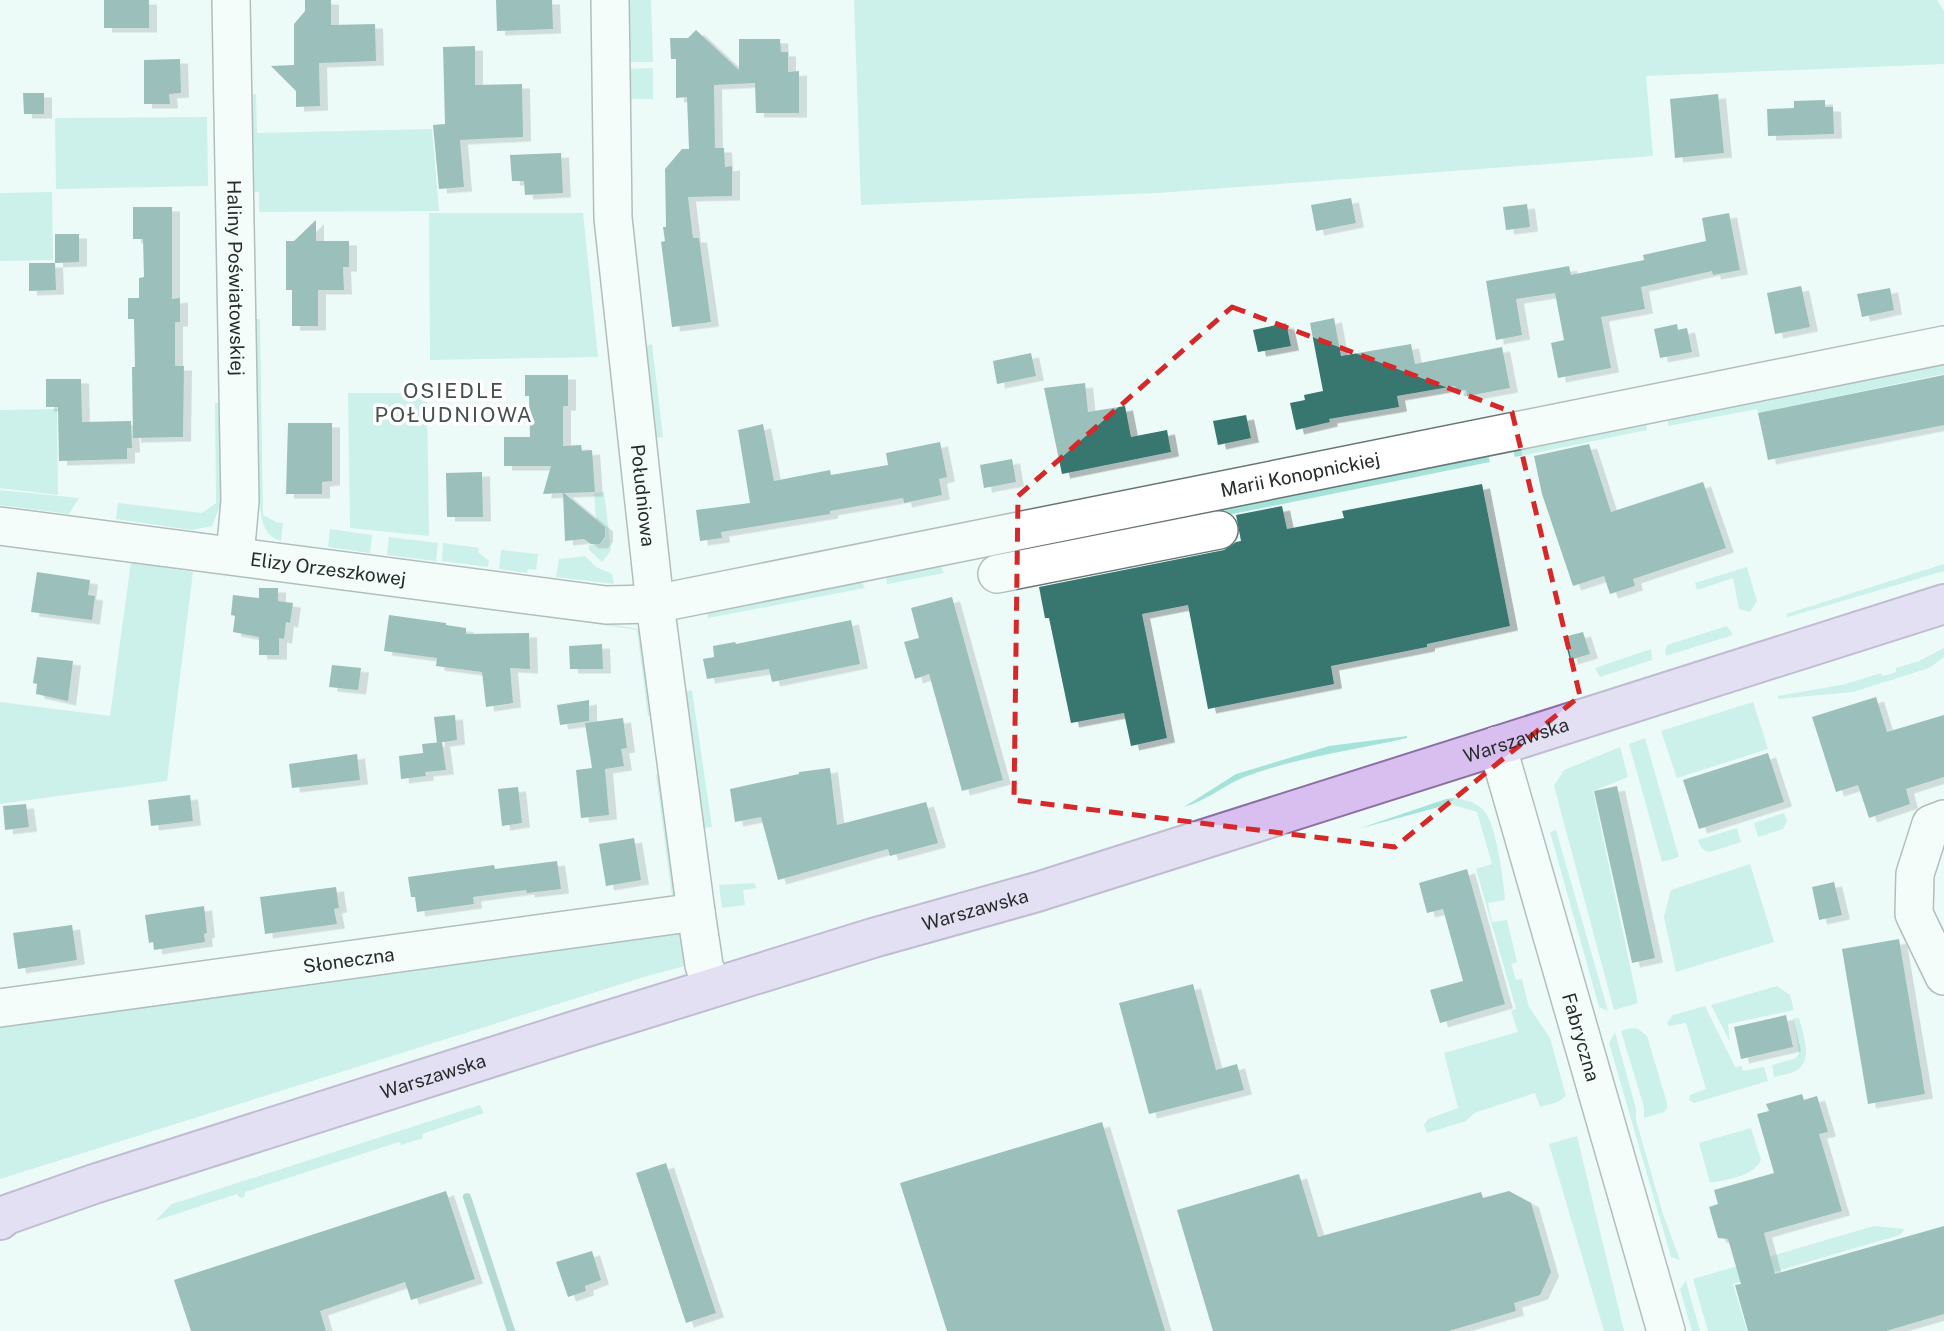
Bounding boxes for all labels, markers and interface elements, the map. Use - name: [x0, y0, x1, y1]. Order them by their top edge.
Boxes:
- street label: Haliny Poświatowskiej: [223, 180, 249, 376]
- district label: OSIEDLE POŁUDNIOWA: [374, 378, 534, 427]
- street label: Południowa: [627, 443, 660, 548]
- street label: Marii Konopnickiej: [1218, 448, 1382, 501]
- street label: Elizy Orzeszkowej: [249, 548, 407, 590]
- street label: Warszawska: [1461, 713, 1572, 767]
- street label: Warszawska: [919, 884, 1031, 935]
- street label: Słoneczna: [302, 943, 396, 977]
- street label: Fabryczna: [1558, 990, 1604, 1084]
- street label: Warszawska: [378, 1049, 489, 1103]

